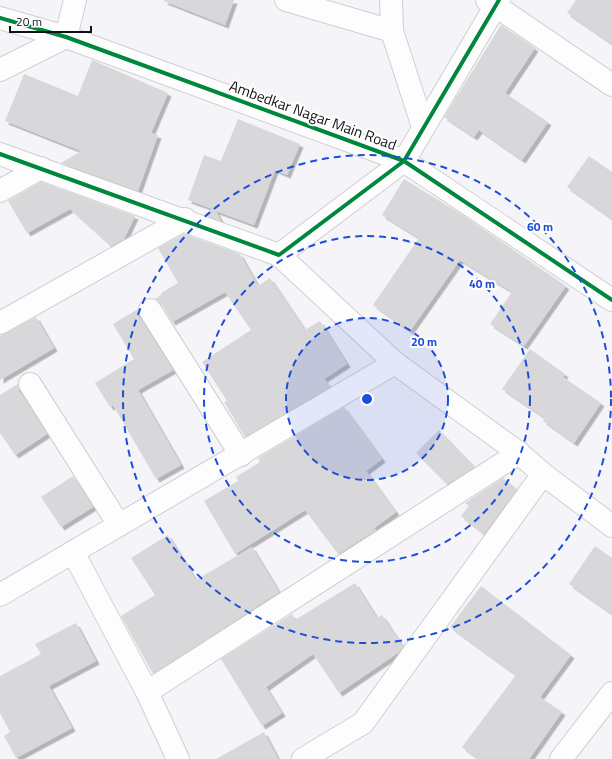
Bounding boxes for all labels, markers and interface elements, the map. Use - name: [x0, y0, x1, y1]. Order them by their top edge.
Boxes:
- scale bar: [10, 8, 91, 34]
- text: 20 m: [16, 12, 42, 31]
- street label: Ambedkar Nagar Main Road: [226, 74, 400, 156]
- text: 60 m: [527, 217, 553, 236]
- text: 40 m: [469, 274, 495, 293]
- text: 20 m: [411, 332, 437, 351]
- centre of rings: [360, 392, 374, 406]

